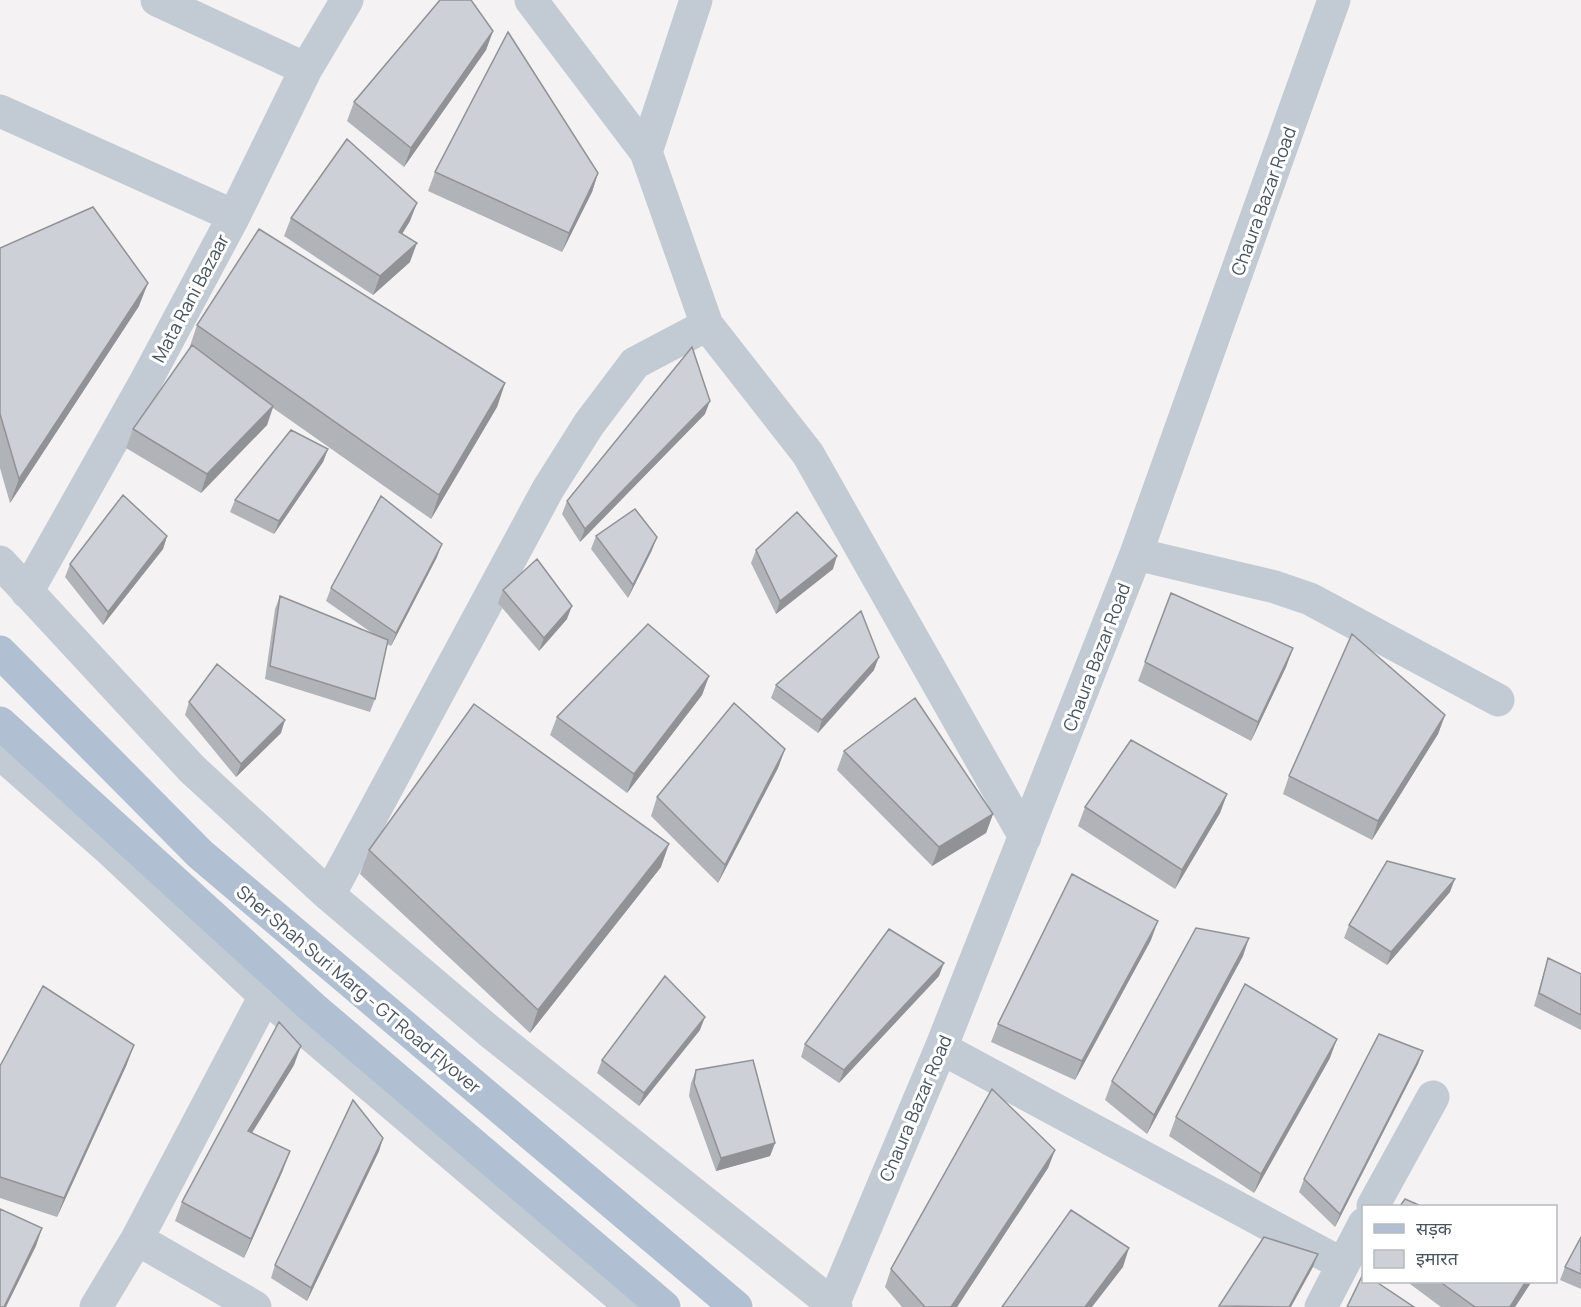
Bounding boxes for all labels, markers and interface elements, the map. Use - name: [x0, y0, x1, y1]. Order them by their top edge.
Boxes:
- street label: Chaura Bazar Road: [1225, 123, 1301, 279]
- street label: Mata Rani Bazaar: [146, 229, 234, 366]
- street label: Chaura Bazar Road: [1057, 580, 1135, 734]
- street label: Sher Shah Suri Marg - GT Road Flyover: [232, 879, 487, 1099]
- street label: Chaura Bazar Road: [873, 1031, 957, 1185]
- legend: [1362, 1205, 1557, 1283]
- text: सड़क: [1416, 1216, 1453, 1240]
- text: इमारत: [1416, 1246, 1459, 1270]

